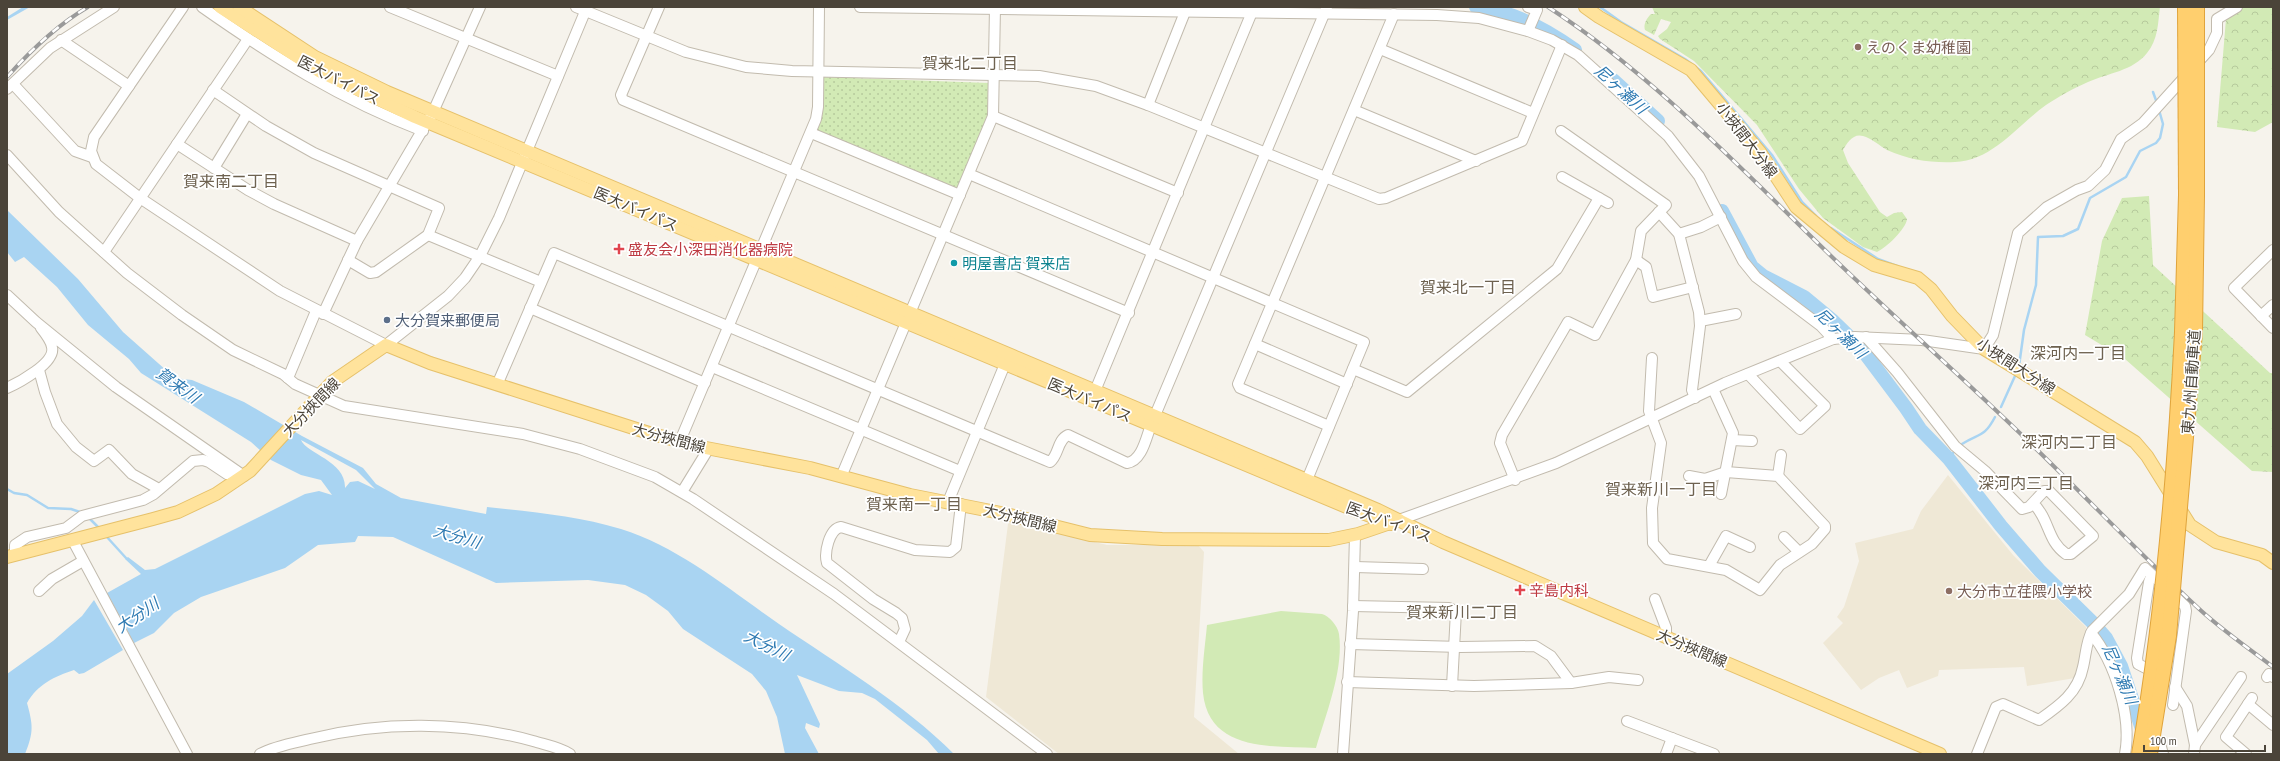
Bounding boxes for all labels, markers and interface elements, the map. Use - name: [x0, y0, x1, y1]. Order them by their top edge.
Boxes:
- place label: えのくま幼稚園: [1866, 38, 1971, 57]
- marker: えのくま幼稚園: [1853, 42, 1863, 52]
- street label: 医大バイパス: [295, 51, 383, 109]
- district label: 賀来北二丁目: [922, 53, 1018, 73]
- water label: 尼ヶ瀬川: [1591, 60, 1653, 119]
- street label: 小挾間大分線: [1712, 98, 1782, 182]
- district label: 賀来南二丁目: [183, 171, 279, 191]
- street label: 医大バイパス: [591, 183, 681, 235]
- place label: 盛友会小深田消化器病院: [628, 240, 793, 259]
- marker: 盛友会小深田消化器病院: [613, 243, 625, 255]
- place label: 明屋書店 賀来店: [962, 254, 1070, 273]
- marker: 明屋書店 賀来店: [949, 258, 959, 268]
- district label: 賀来北一丁目: [1420, 277, 1516, 297]
- water label: 尼ヶ瀬川: [1811, 304, 1872, 364]
- place label: 大分賀来郵便局: [395, 311, 500, 330]
- marker: 大分賀来郵便局: [382, 315, 392, 325]
- street label: 東九州自動車道: [2178, 329, 2204, 435]
- street label: 小挾間大分線: [1973, 334, 2059, 398]
- district label: 深河内一丁目: [2030, 343, 2126, 363]
- water label: 賀来川: [153, 363, 205, 408]
- street label: 大分挾間線: [278, 373, 344, 441]
- street label: 医大バイパス: [1045, 374, 1135, 426]
- street label: 大分挾間線: [630, 419, 708, 457]
- district label: 深河内二丁目: [2021, 432, 2117, 452]
- district label: 深河内三丁目: [1978, 473, 2074, 493]
- district label: 賀来新川一丁目: [1605, 479, 1717, 499]
- district label: 賀来南一丁目: [866, 494, 962, 514]
- street label: 医大バイパス: [1344, 498, 1434, 546]
- street label: 大分挾間線: [981, 500, 1059, 536]
- water label: 大分川: [431, 520, 485, 553]
- place label: 辛島内科: [1529, 581, 1589, 600]
- place label: 大分市立荏隈小学校: [1957, 582, 2092, 601]
- marker: 辛島内科: [1514, 584, 1526, 596]
- marker: 大分市立荏隈小学校: [1944, 586, 1954, 596]
- water label: 大分川: [112, 592, 164, 637]
- district label: 賀来新川二丁目: [1406, 602, 1518, 622]
- water label: 大分川: [741, 625, 795, 665]
- street label: 大分挾間線: [1654, 625, 1730, 671]
- water label: 尼ヶ瀬川: [2098, 641, 2142, 709]
- scale bar: [2144, 727, 2265, 753]
- text: 100 m: [2150, 733, 2177, 748]

